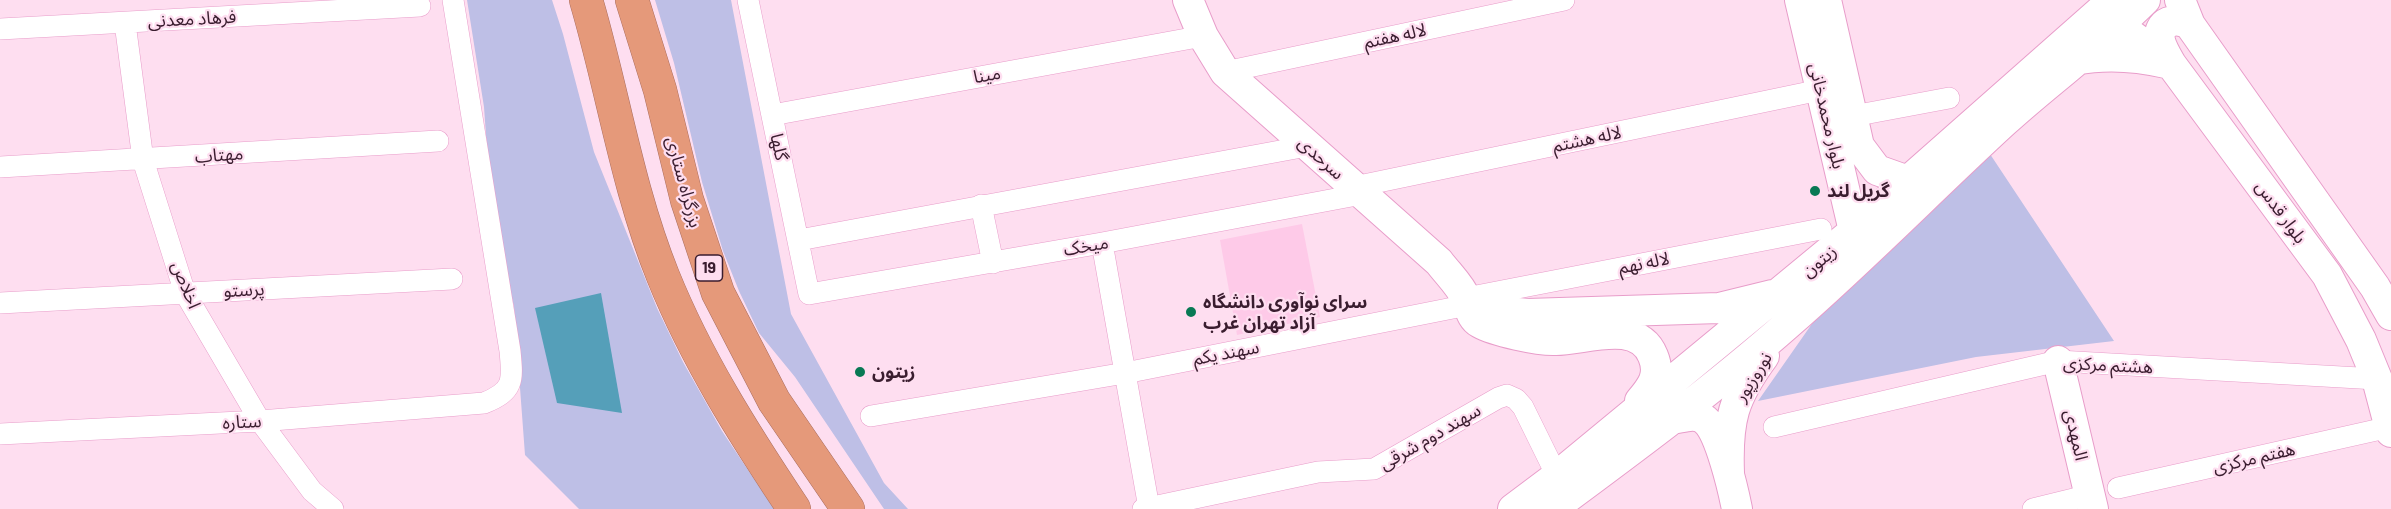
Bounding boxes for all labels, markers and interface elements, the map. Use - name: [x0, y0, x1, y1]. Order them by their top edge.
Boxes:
- street label: فرهاد معدنی: [147, 6, 237, 32]
- street label: لاله هفتم: [1362, 19, 1428, 53]
- street label: بلوار محمدخانی: [1804, 61, 1850, 171]
- street label: مینا: [972, 62, 1002, 88]
- street label: لاله هشتم: [1551, 121, 1623, 157]
- street label: گلها: [766, 131, 792, 163]
- street label: سرحدی: [1294, 132, 1348, 184]
- street label: بزرگراه ستاری: [661, 134, 707, 230]
- street label: مهتاب: [194, 143, 244, 167]
- street label: بلوار قدس: [2251, 176, 2311, 248]
- place label: گریل لند: [1827, 180, 1890, 202]
- marker: گریل لند: [1808, 184, 1822, 198]
- street label: میخک: [1062, 231, 1110, 261]
- street label: زیتون: [1797, 240, 1841, 282]
- street label: لاله نهم: [1617, 247, 1671, 279]
- road number: 19: [696, 255, 722, 281]
- street label: اخلاص: [167, 258, 205, 312]
- street label: پرستو: [223, 278, 265, 302]
- place label: سرای نوآوری دانشگاه آزاد تهران غرب: [1203, 291, 1367, 334]
- marker: سرای نوآوری دانشگاه آزاد تهران غرب: [1184, 305, 1198, 319]
- street label: سهند يكم: [1191, 336, 1261, 370]
- street label: نوروزپور: [1729, 348, 1777, 406]
- street label: هشتم مرکزی: [2062, 352, 2154, 378]
- place label: زیتون: [872, 361, 915, 383]
- marker: زیتون: [853, 365, 867, 379]
- street label: سهند دوم شرقی: [1375, 399, 1485, 475]
- street label: المهدی: [2060, 407, 2092, 463]
- street label: ستاره: [222, 410, 262, 434]
- street label: هفتم مرکزی: [2211, 438, 2297, 478]

